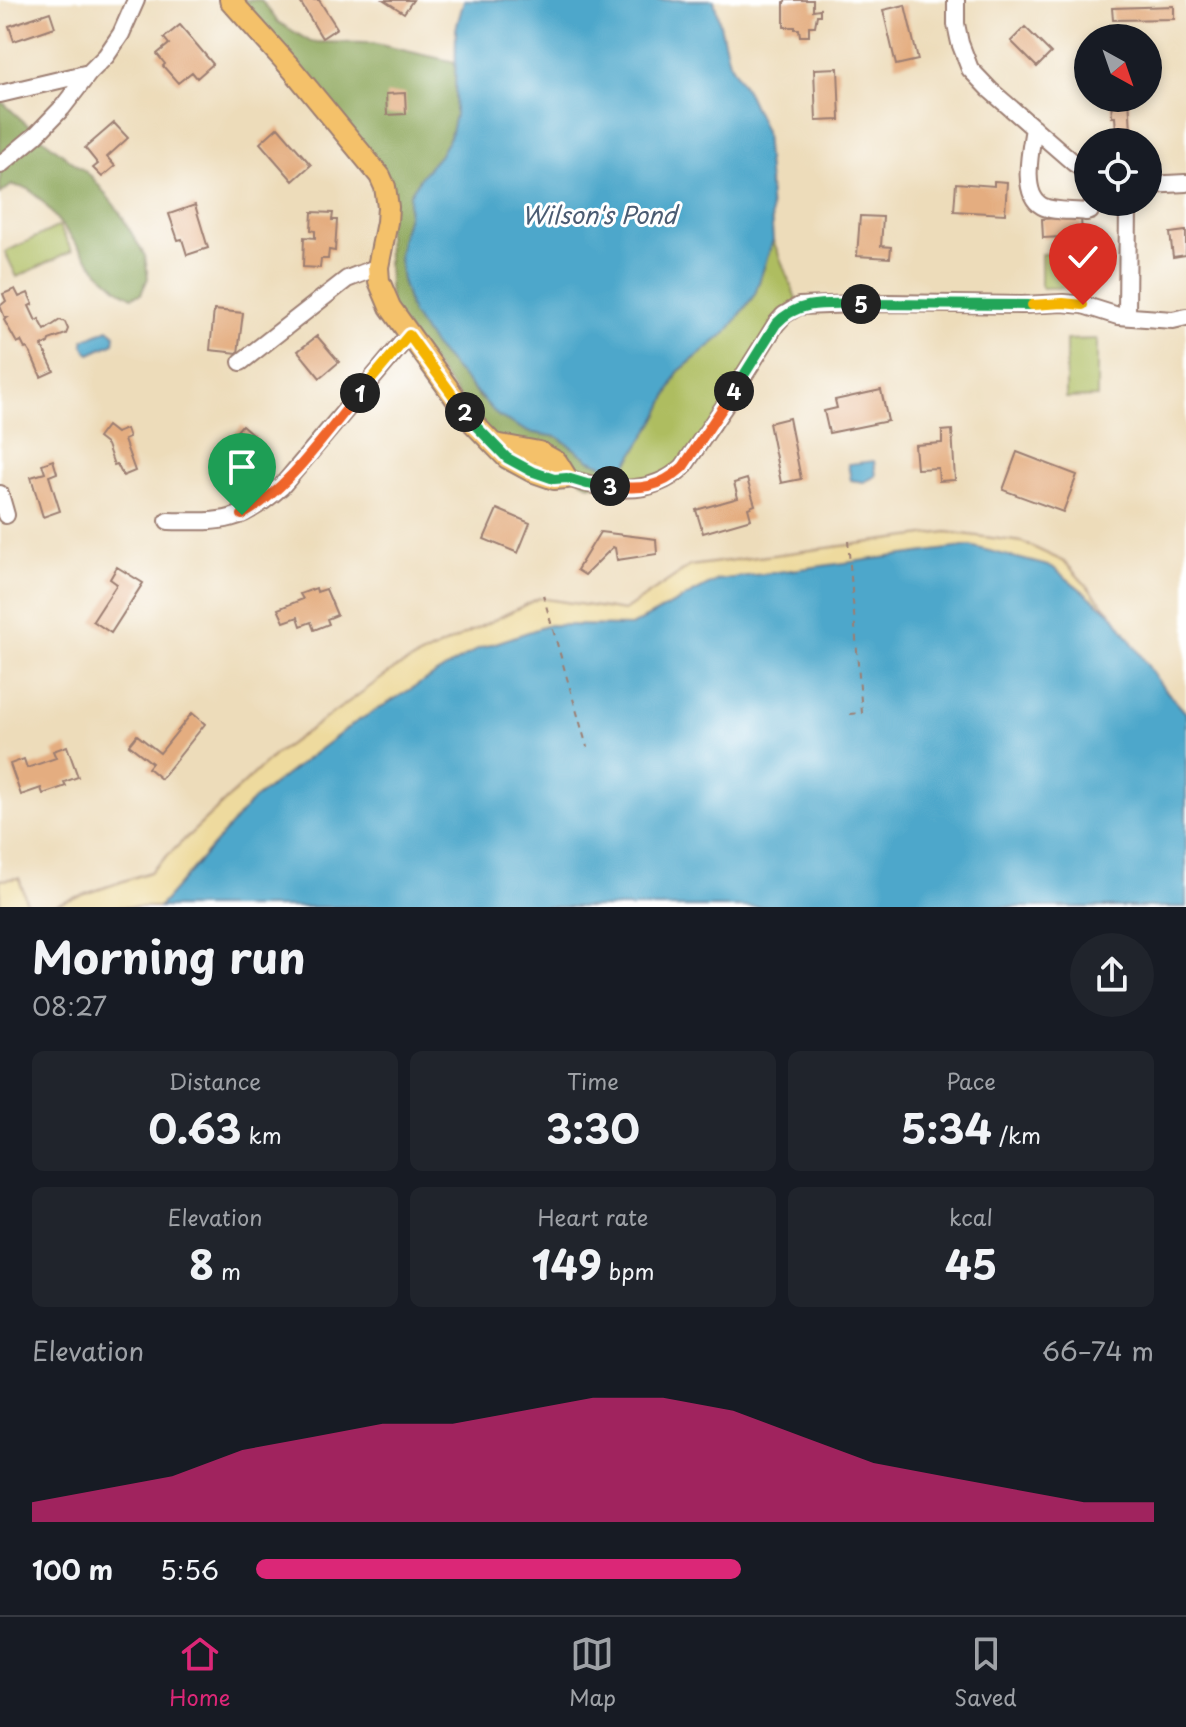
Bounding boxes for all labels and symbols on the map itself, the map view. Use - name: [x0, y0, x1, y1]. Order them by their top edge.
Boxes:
- north arrow: [1074, 24, 1162, 112]
- water label: Wilson's Pond: [522, 196, 680, 232]
- pin: [1049, 223, 1117, 305]
- pin: 5: [841, 284, 881, 324]
- pin: 4: [714, 371, 754, 411]
- pin: 1: [340, 373, 380, 413]
- pin: 2: [445, 392, 485, 432]
- pin: [208, 433, 276, 515]
- pin: 3: [590, 466, 630, 506]

